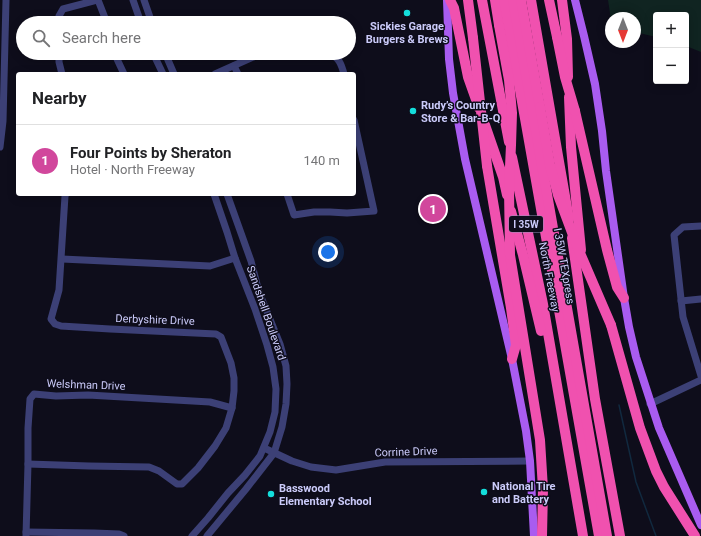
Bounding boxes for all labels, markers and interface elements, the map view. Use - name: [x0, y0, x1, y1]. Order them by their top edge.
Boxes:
- marker: Sickies Garage Burgers & Brews: [402, 8, 412, 18]
- north arrow: [605, 12, 641, 48]
- map controls: [653, 12, 689, 84]
- button: +: [653, 12, 689, 48]
- search box: [16, 16, 356, 60]
- place label: Sickies Garage Burgers & Brews: [366, 20, 449, 46]
- icon: search: [30, 27, 52, 49]
- text: Search here: [62, 29, 141, 47]
- button: −: [653, 48, 689, 84]
- text: Nearby: [32, 88, 87, 108]
- place label: Rudy’s Country Store & Bar-B-Q: [421, 99, 501, 125]
- marker: Rudy’s Country Store & Bar-B-Q: [408, 106, 418, 116]
- text: Four Points by Sheraton: [70, 144, 232, 162]
- text: 1: [41, 153, 49, 168]
- text: 140 m: [303, 153, 340, 168]
- text: Hotel · North Freeway: [70, 162, 195, 177]
- pin: 1: [420, 194, 446, 224]
- road number: I 35W: [509, 216, 543, 232]
- street label: I 35W TEXpress: [551, 227, 577, 305]
- street label: North Freeway: [536, 241, 562, 314]
- your location: [318, 242, 338, 262]
- street label: Sandshell Boulevard: [244, 264, 288, 362]
- street label: Derbyshire Drive: [115, 312, 195, 328]
- street label: Welshman Drive: [46, 377, 126, 393]
- street label: Corrine Drive: [374, 444, 438, 460]
- place label: National Tire and Battery: [492, 480, 556, 506]
- place label: Basswood Elementary School: [279, 482, 372, 508]
- marker: National Tire and Battery: [479, 487, 489, 497]
- marker: Basswood Elementary School: [266, 489, 276, 499]

